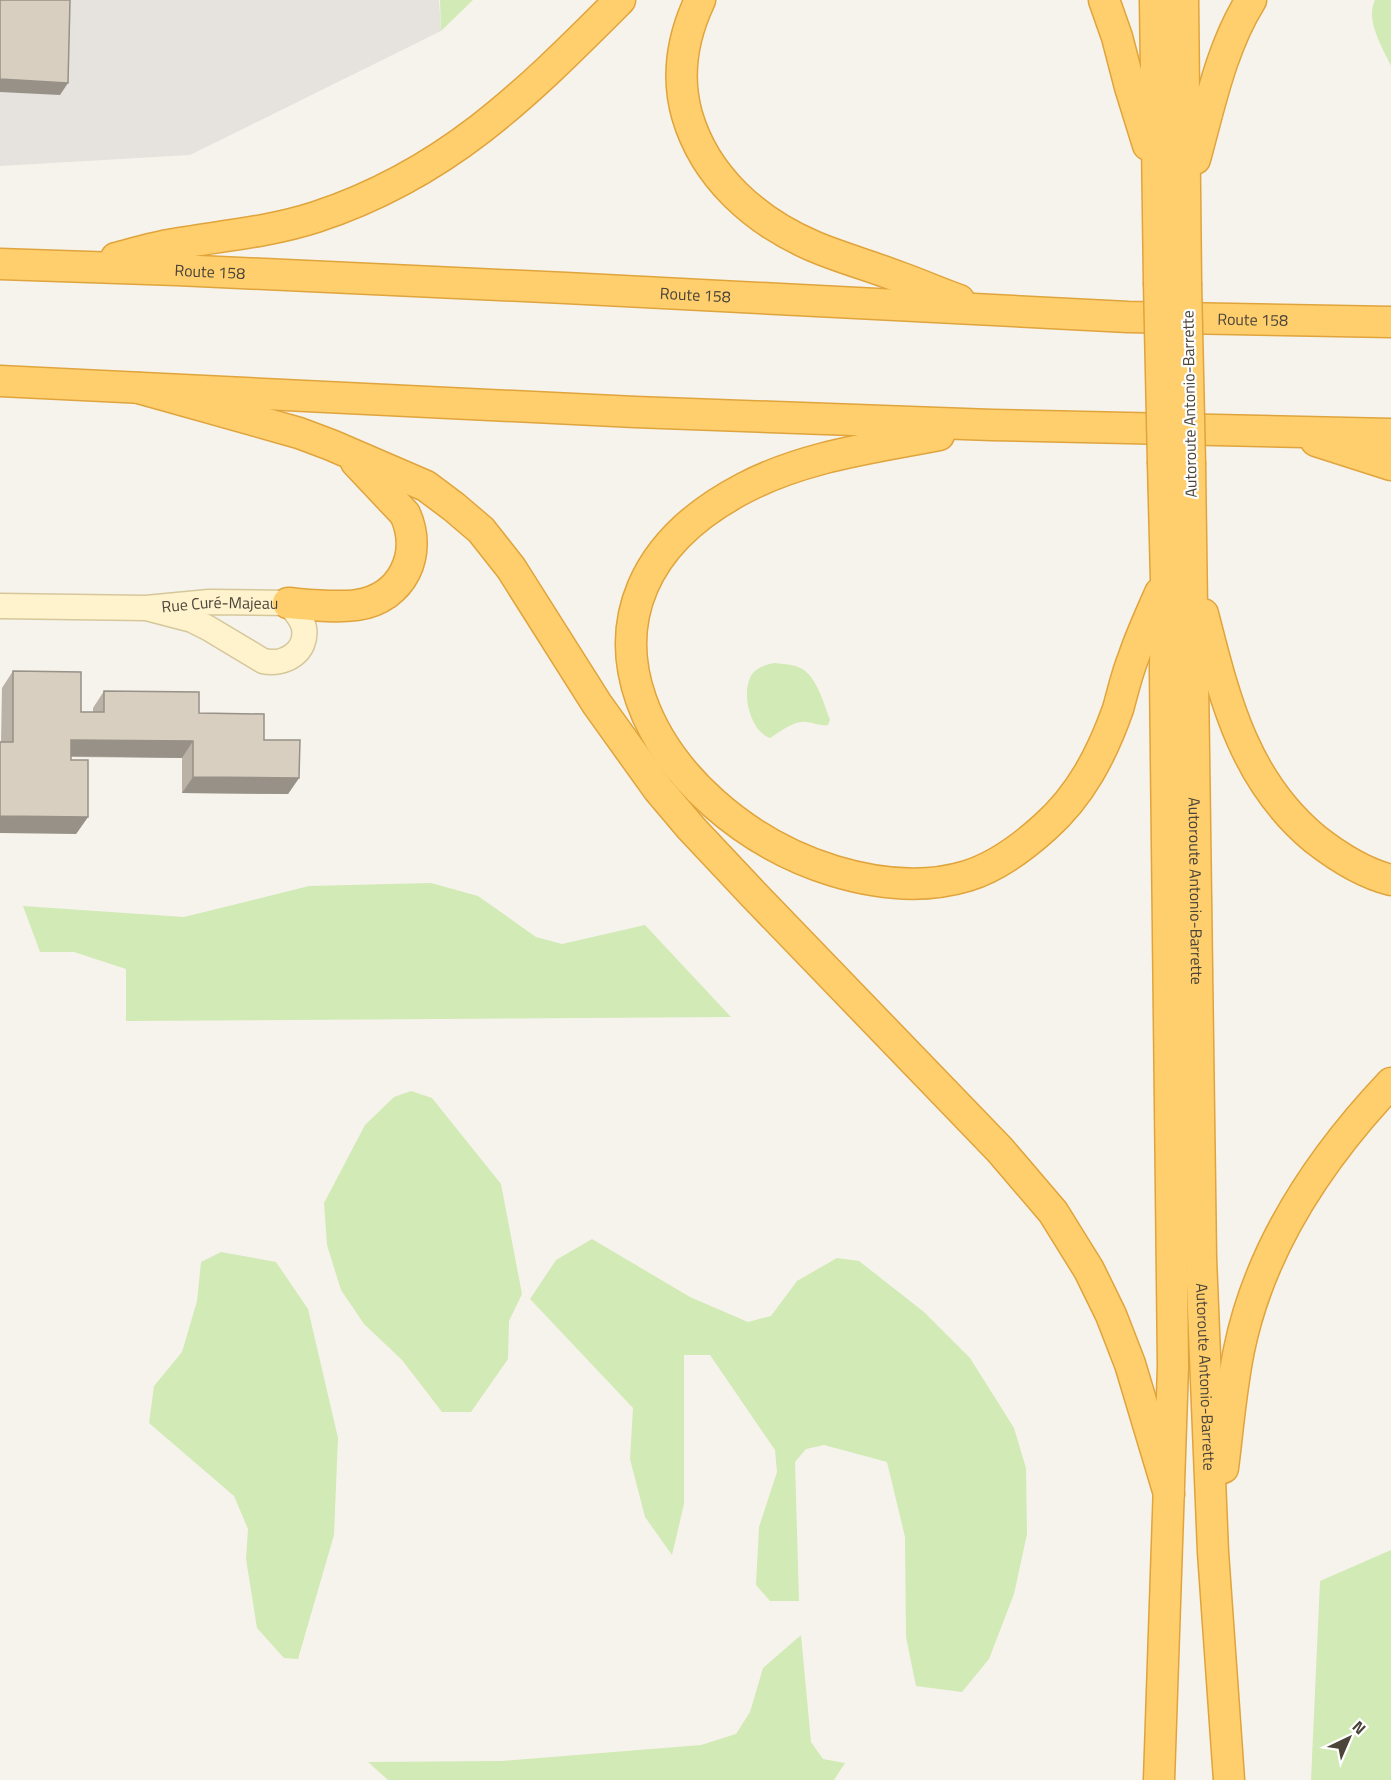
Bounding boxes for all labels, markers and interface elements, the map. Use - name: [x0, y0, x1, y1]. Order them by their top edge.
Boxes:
- street label: Route 158: [174, 258, 246, 285]
- street label: Route 158: [659, 281, 731, 308]
- street label: Route 158: [1217, 307, 1288, 332]
- street label: Autoroute Antonio-Barrette: [1175, 310, 1203, 498]
- street label: Rue Curé-Majeau: [160, 590, 278, 618]
- street label: Autoroute Antonio-Barrette: [1183, 797, 1209, 985]
- street label: Autoroute Antonio-Barrette: [1190, 1283, 1222, 1471]
- north arrow: [1319, 1708, 1379, 1768]
- text: N: [1347, 1715, 1372, 1740]

